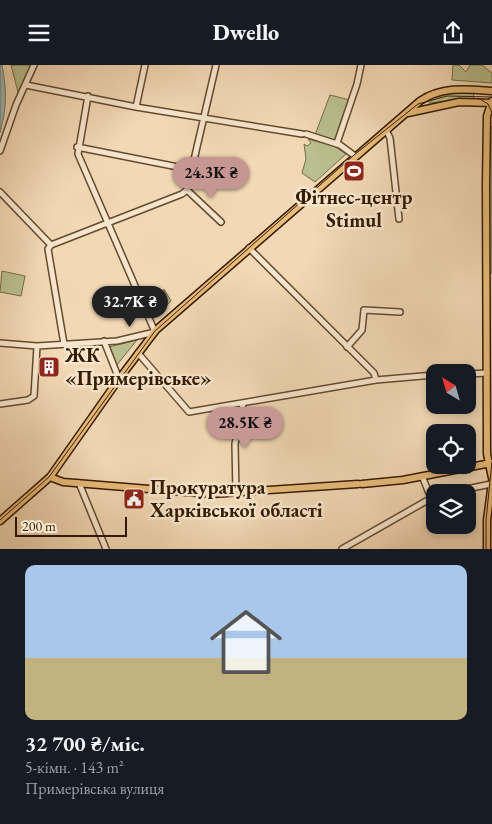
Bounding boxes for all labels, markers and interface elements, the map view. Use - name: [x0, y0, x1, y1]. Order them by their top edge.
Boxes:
- text: Dwello: [213, 18, 279, 47]
- icon: menu: [25, 19, 53, 47]
- icon: share: [439, 19, 467, 47]
- pin: 24.3K ₴: [165, 157, 257, 199]
- sports icon: Фітнес-центр Stimul: [342, 159, 366, 183]
- text: 24.3K ₴: [184, 162, 238, 183]
- place label: Фітнес-центр Stimul: [296, 184, 412, 233]
- pin: 32.7K ₴: [84, 285, 176, 328]
- text: 32.7K ₴: [103, 291, 157, 312]
- place label: ЖК «Примерівське»: [64, 342, 212, 391]
- building icon: ЖК «Примерівське»: [37, 355, 61, 379]
- north arrow: [426, 364, 476, 414]
- map controls: [426, 364, 476, 534]
- pin: 28.5K ₴: [199, 407, 291, 449]
- text: 28.5K ₴: [218, 412, 272, 433]
- button: locate: [426, 424, 476, 474]
- place label: Прокуратура Харківської області: [149, 474, 323, 523]
- button: layers: [426, 484, 476, 534]
- public building icon: Прокуратура Харківської області: [122, 487, 146, 511]
- scale bar: [15, 514, 128, 537]
- text: 200 m: [22, 517, 56, 535]
- icon: home: [201, 597, 291, 687]
- text: 32 700 ₴/міс.: [25, 730, 145, 757]
- text: 5-кімн. · 143 m²: [25, 757, 124, 778]
- text: Примерівська вулиця: [25, 778, 164, 799]

